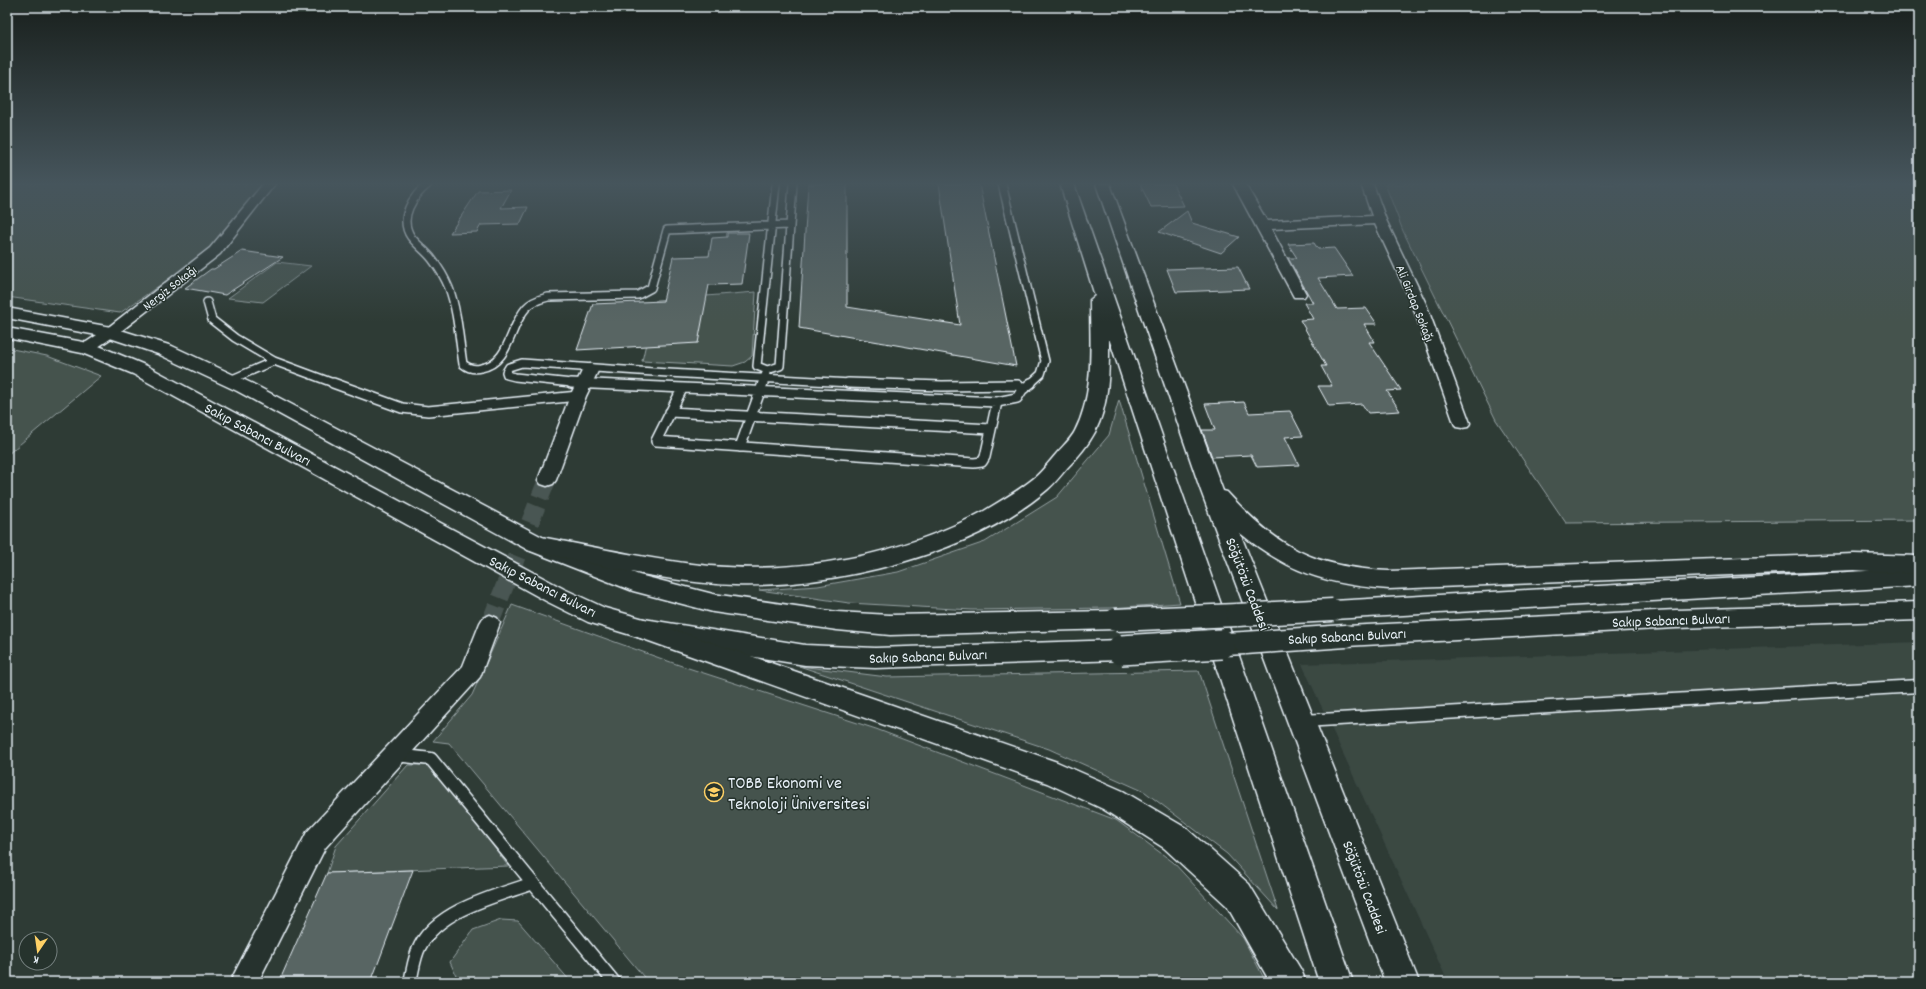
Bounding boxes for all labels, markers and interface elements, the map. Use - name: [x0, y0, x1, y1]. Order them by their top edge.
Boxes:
- street label: Nergiz Sokağı: [139, 262, 202, 316]
- street label: Ali Girdap Sokağı: [1390, 263, 1438, 345]
- street label: Sakıp Sabancı Bulvarı: [200, 398, 315, 473]
- street label: Söğütözü Caddesi: [1218, 535, 1274, 635]
- street label: Sakıp Sabancı Bulvarı: [485, 551, 600, 624]
- street label: Sakıp Sabancı Bulvarı: [1612, 609, 1731, 635]
- street label: Sakıp Sabancı Bulvarı: [1288, 624, 1407, 652]
- street label: Sakıp Sabancı Bulvarı: [869, 645, 988, 671]
- place label: TOBB Ekonomi ve Teknoloji Üniversitesi: [728, 772, 869, 818]
- school or university icon: TOBB Ekonomi ve Teknoloji Üniversitesi: [703, 781, 725, 803]
- street label: Söğütözü Caddesi: [1335, 838, 1391, 938]
- north arrow: [18, 931, 58, 971]
- text: K: [32, 950, 40, 967]

